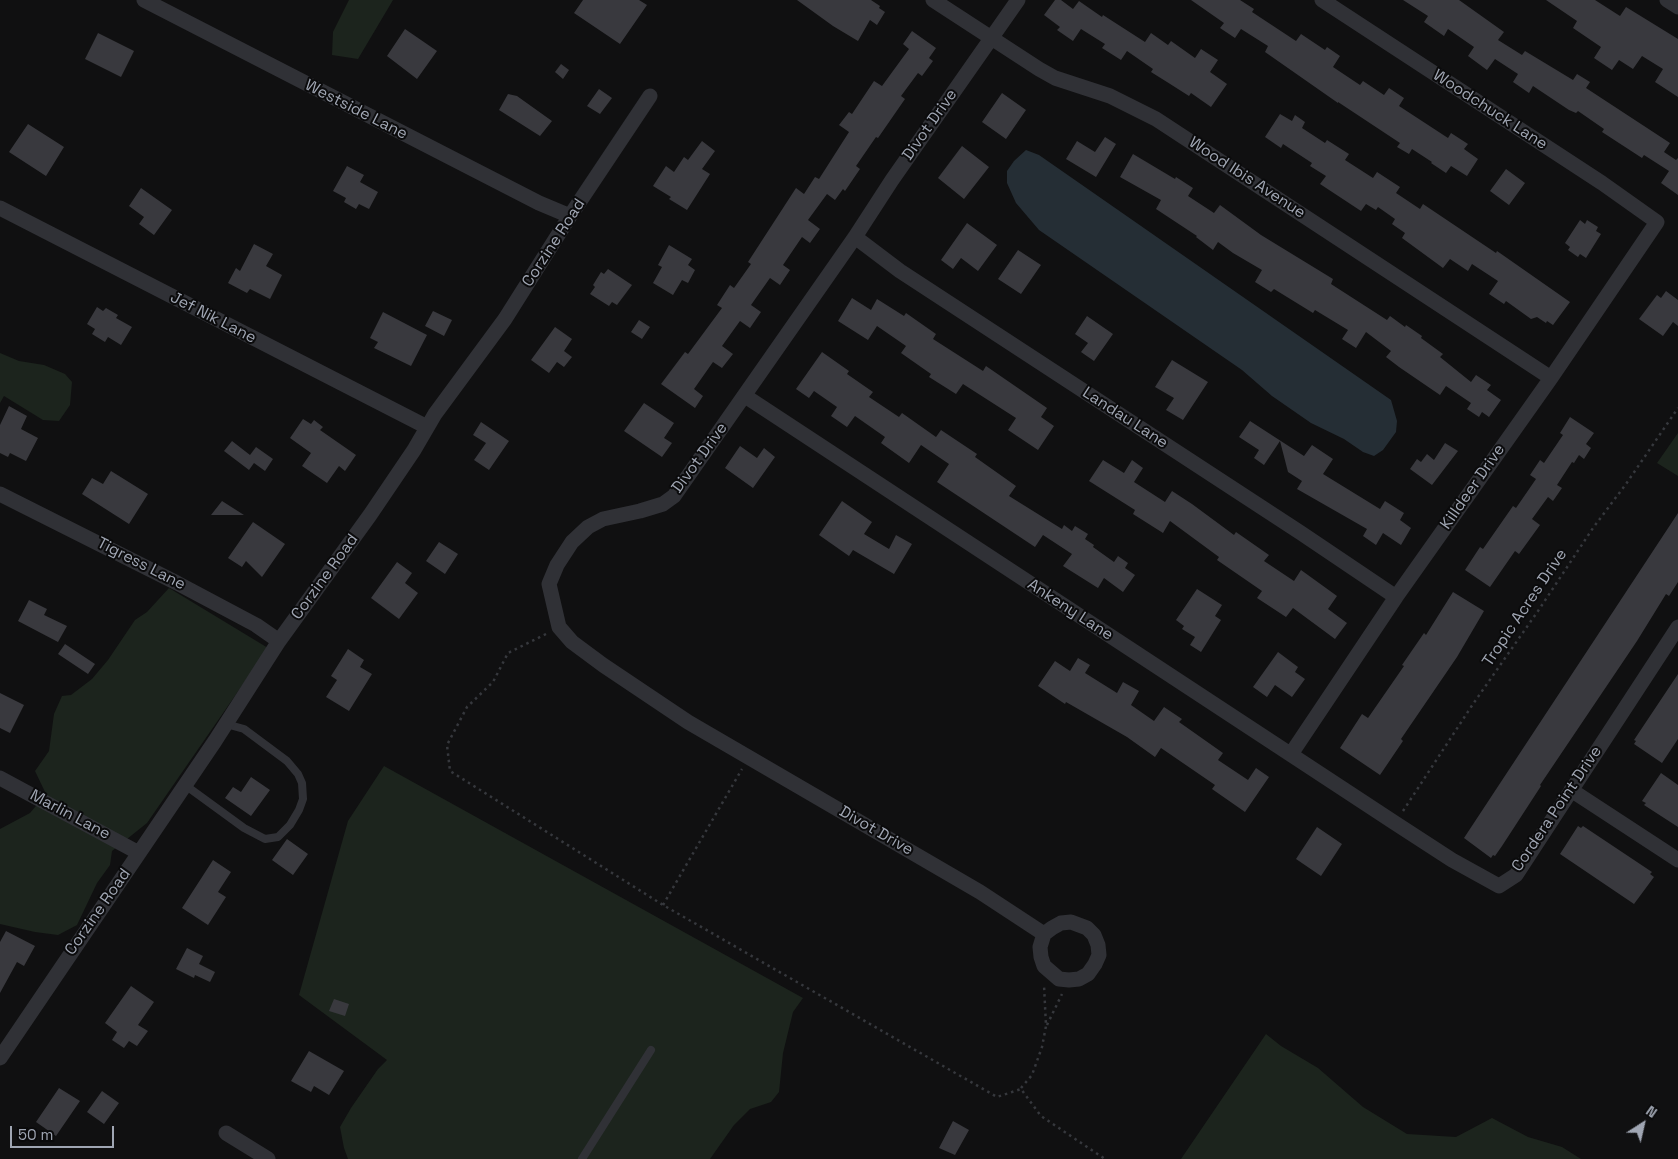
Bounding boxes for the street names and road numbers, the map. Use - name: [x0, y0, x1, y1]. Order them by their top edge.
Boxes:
- street label: Woodchuck Lane: [1429, 66, 1551, 154]
- street label: Westside Lane: [302, 76, 410, 144]
- street label: Divot Drive: [899, 86, 961, 164]
- street label: Wood Ibis Avenue: [1185, 133, 1309, 223]
- street label: Corzine Road: [518, 195, 590, 291]
- street label: Jef Nik Lane: [167, 288, 259, 348]
- street label: Landau Lane: [1079, 383, 1171, 453]
- street label: Divot Drive: [668, 419, 732, 497]
- street label: Killdeer Drive: [1437, 441, 1509, 533]
- street label: Corzine Road: [288, 530, 362, 624]
- street label: Tigress Lane: [93, 533, 189, 595]
- street label: Tropic Acres Drive: [1479, 546, 1571, 670]
- street label: Ankeny Lane: [1024, 575, 1116, 645]
- street label: Cordera Point Drive: [1508, 743, 1606, 875]
- street label: Marlin Lane: [27, 786, 113, 844]
- street label: Divot Drive: [836, 802, 916, 860]
- street label: Corzine Road: [61, 865, 135, 959]

